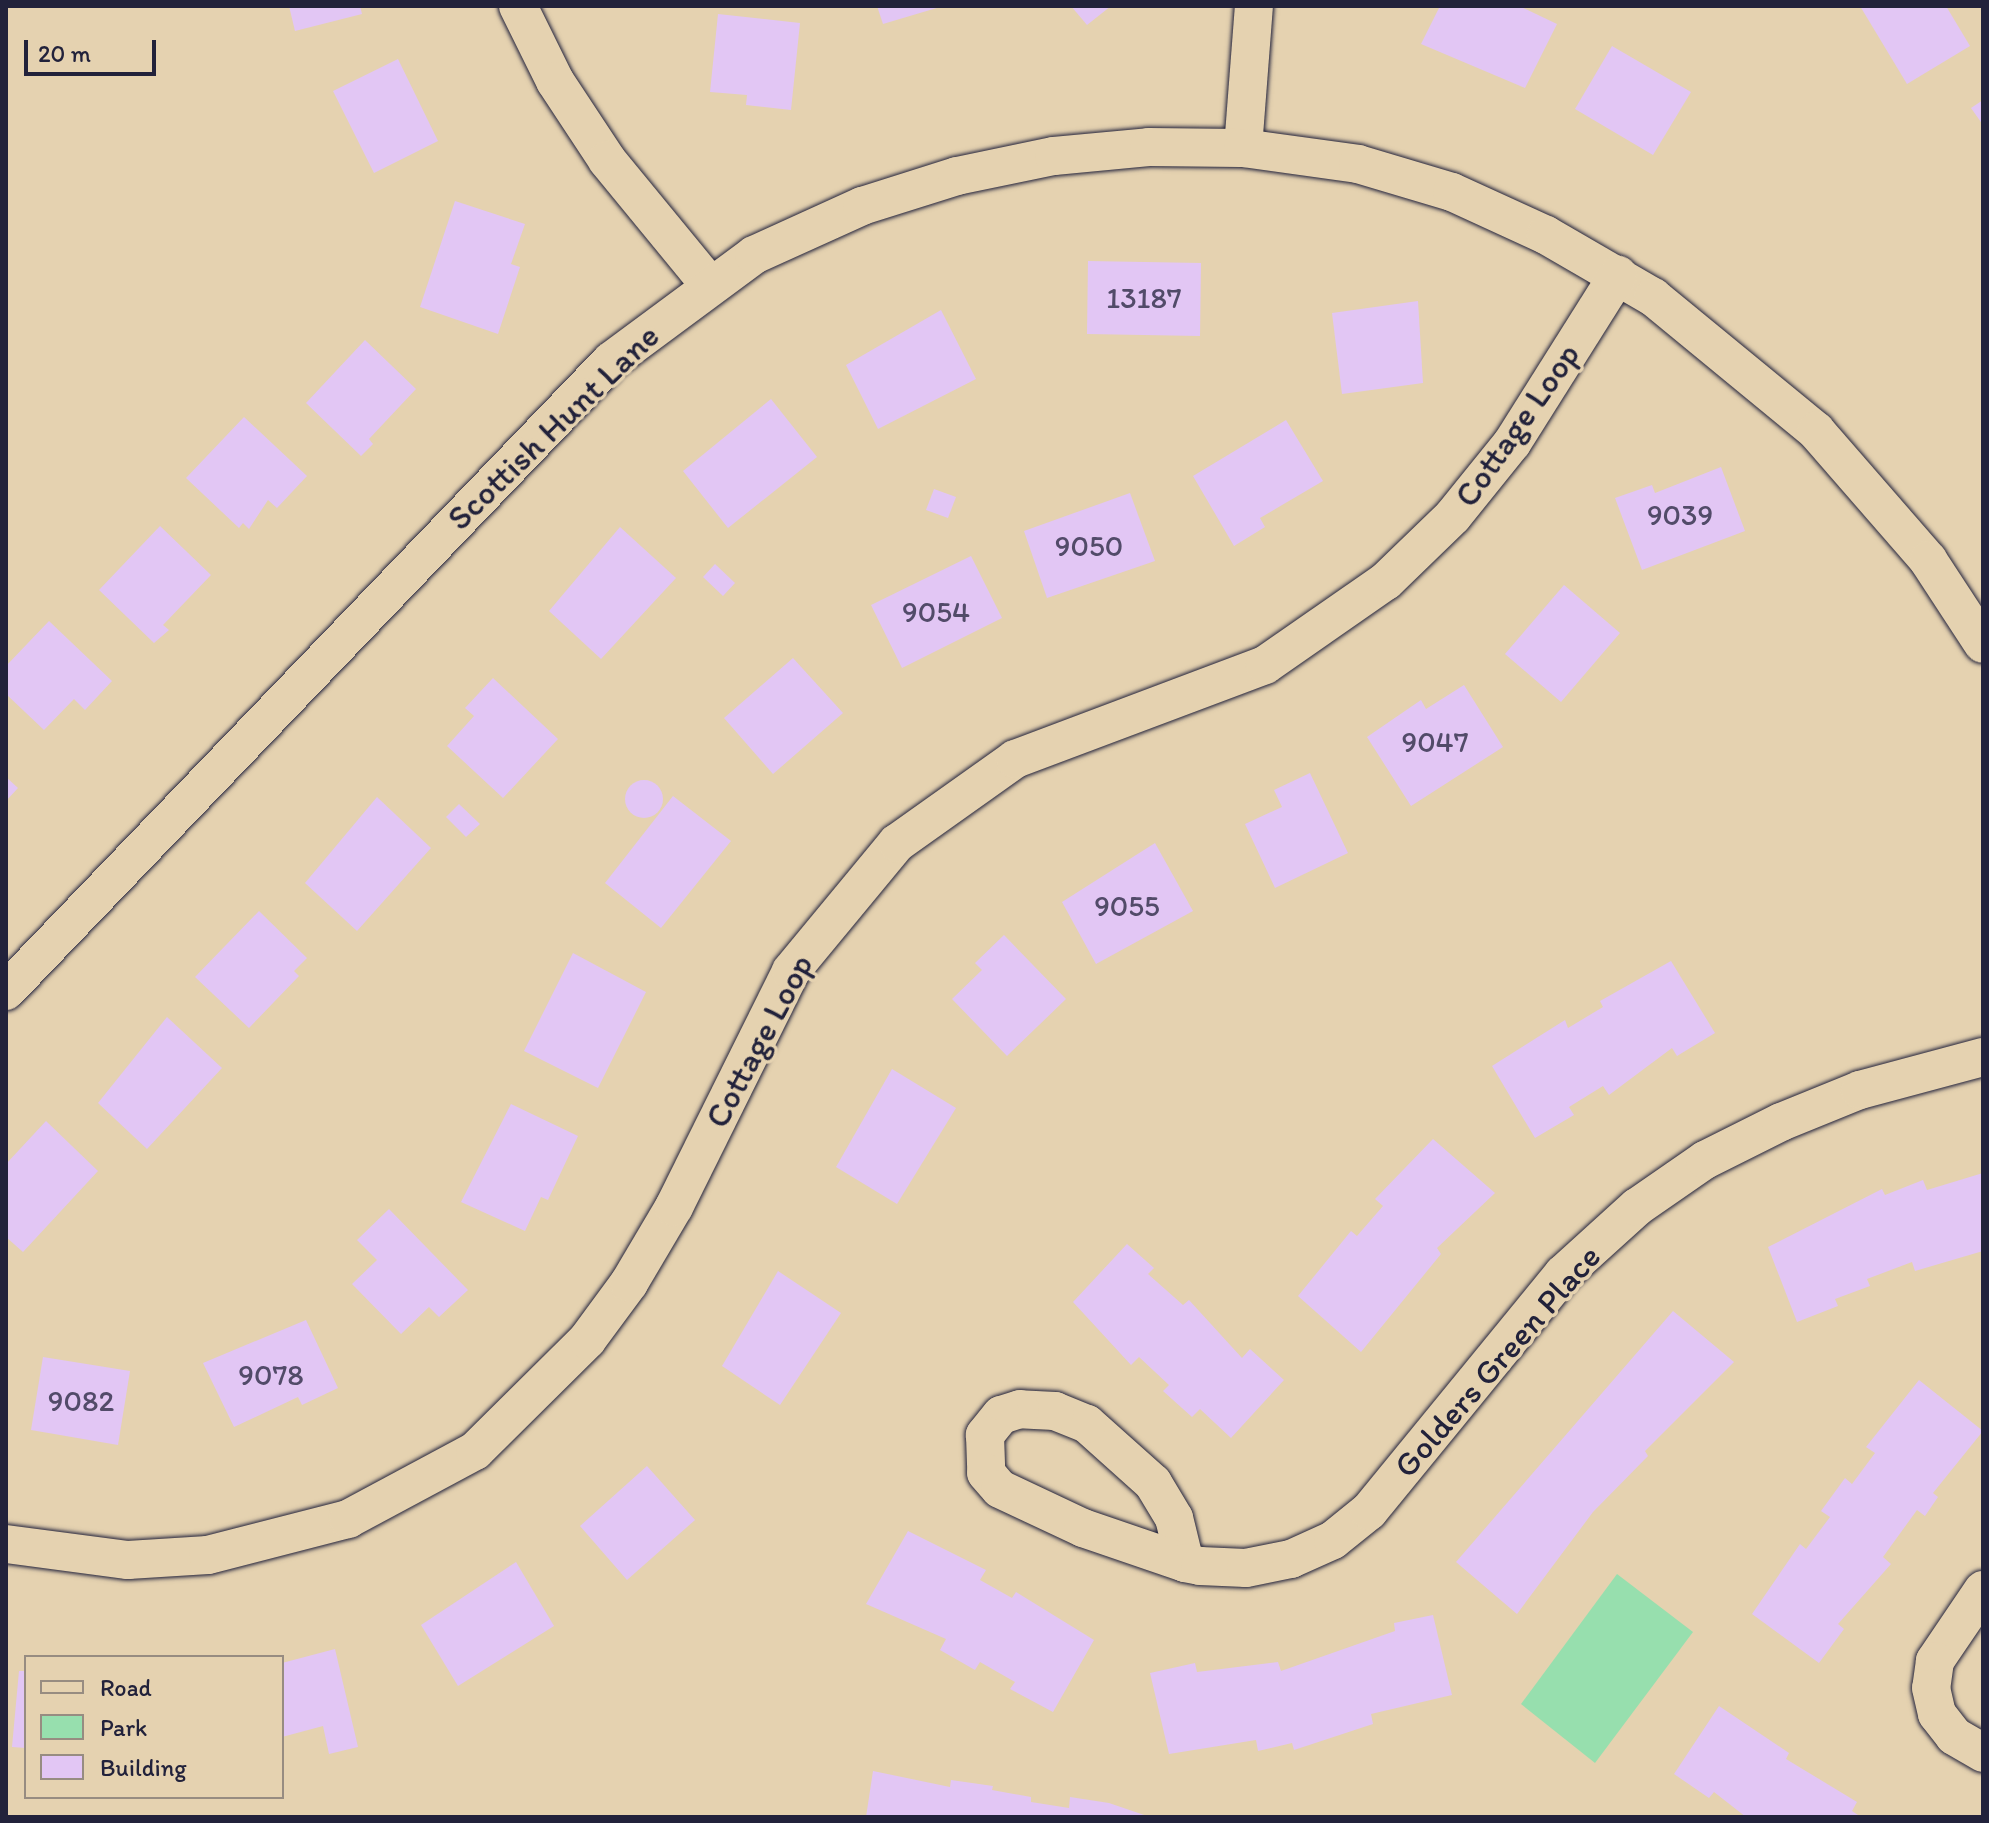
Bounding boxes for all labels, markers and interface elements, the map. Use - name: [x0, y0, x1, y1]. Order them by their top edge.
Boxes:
- scale bar: [28, 24, 160, 74]
- text: 20 m: [38, 39, 91, 68]
- house number: 13187: [1106, 280, 1182, 316]
- street label: Scottish Hunt Lane: [439, 316, 667, 538]
- street label: Cottage Loop: [1445, 335, 1589, 515]
- house number: 9039: [1647, 497, 1713, 533]
- house number: 9050: [1055, 528, 1123, 564]
- house number: 9054: [902, 594, 970, 630]
- house number: 9047: [1401, 724, 1469, 760]
- house number: 9055: [1094, 888, 1160, 924]
- street label: Cottage Loop: [696, 947, 822, 1135]
- street label: Golders Green Place: [1385, 1236, 1609, 1486]
- house number: 9078: [238, 1357, 304, 1393]
- house number: 9082: [48, 1383, 114, 1419]
- legend: [24, 1655, 284, 1799]
- text: Road: [100, 1673, 152, 1702]
- text: Park: [100, 1713, 147, 1742]
- text: Building: [100, 1753, 187, 1782]

